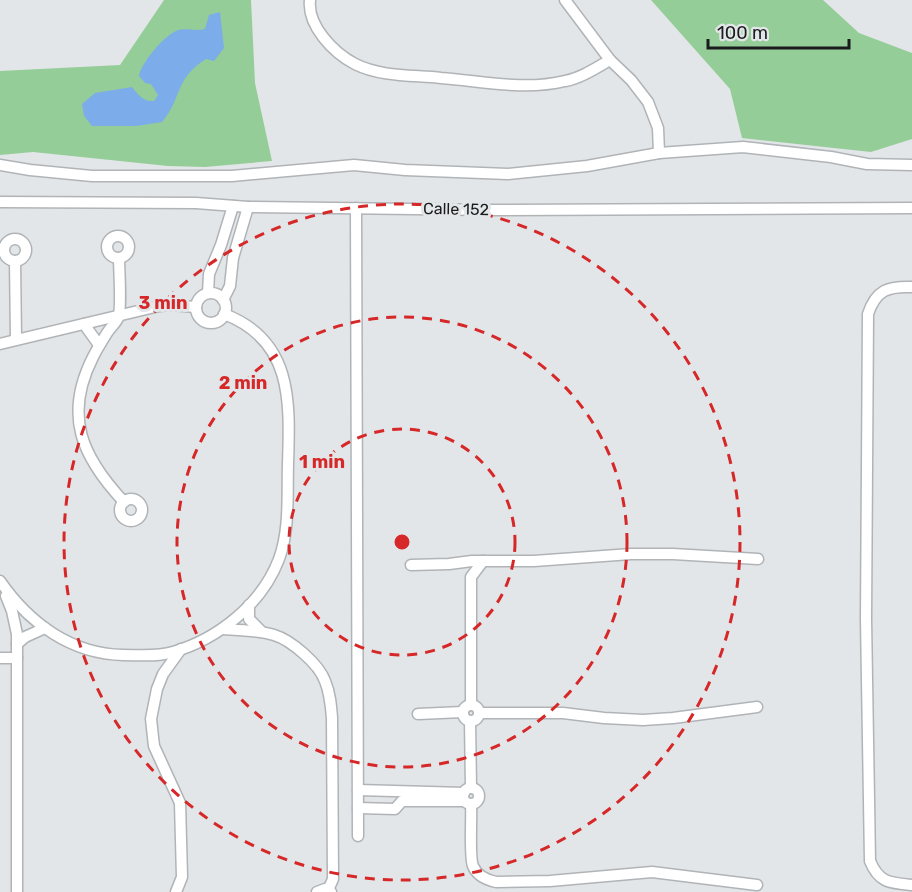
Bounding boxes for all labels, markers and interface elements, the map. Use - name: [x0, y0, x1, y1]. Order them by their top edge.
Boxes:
- scale bar: [708, 12, 849, 50]
- text: 100 m: [717, 22, 768, 44]
- street label: Calle 152: [423, 199, 489, 219]
- text: 3 min: [139, 292, 187, 314]
- text: 2 min: [219, 372, 267, 394]
- text: 1 min: [299, 451, 345, 473]
- centre of rings: [392, 532, 412, 552]

